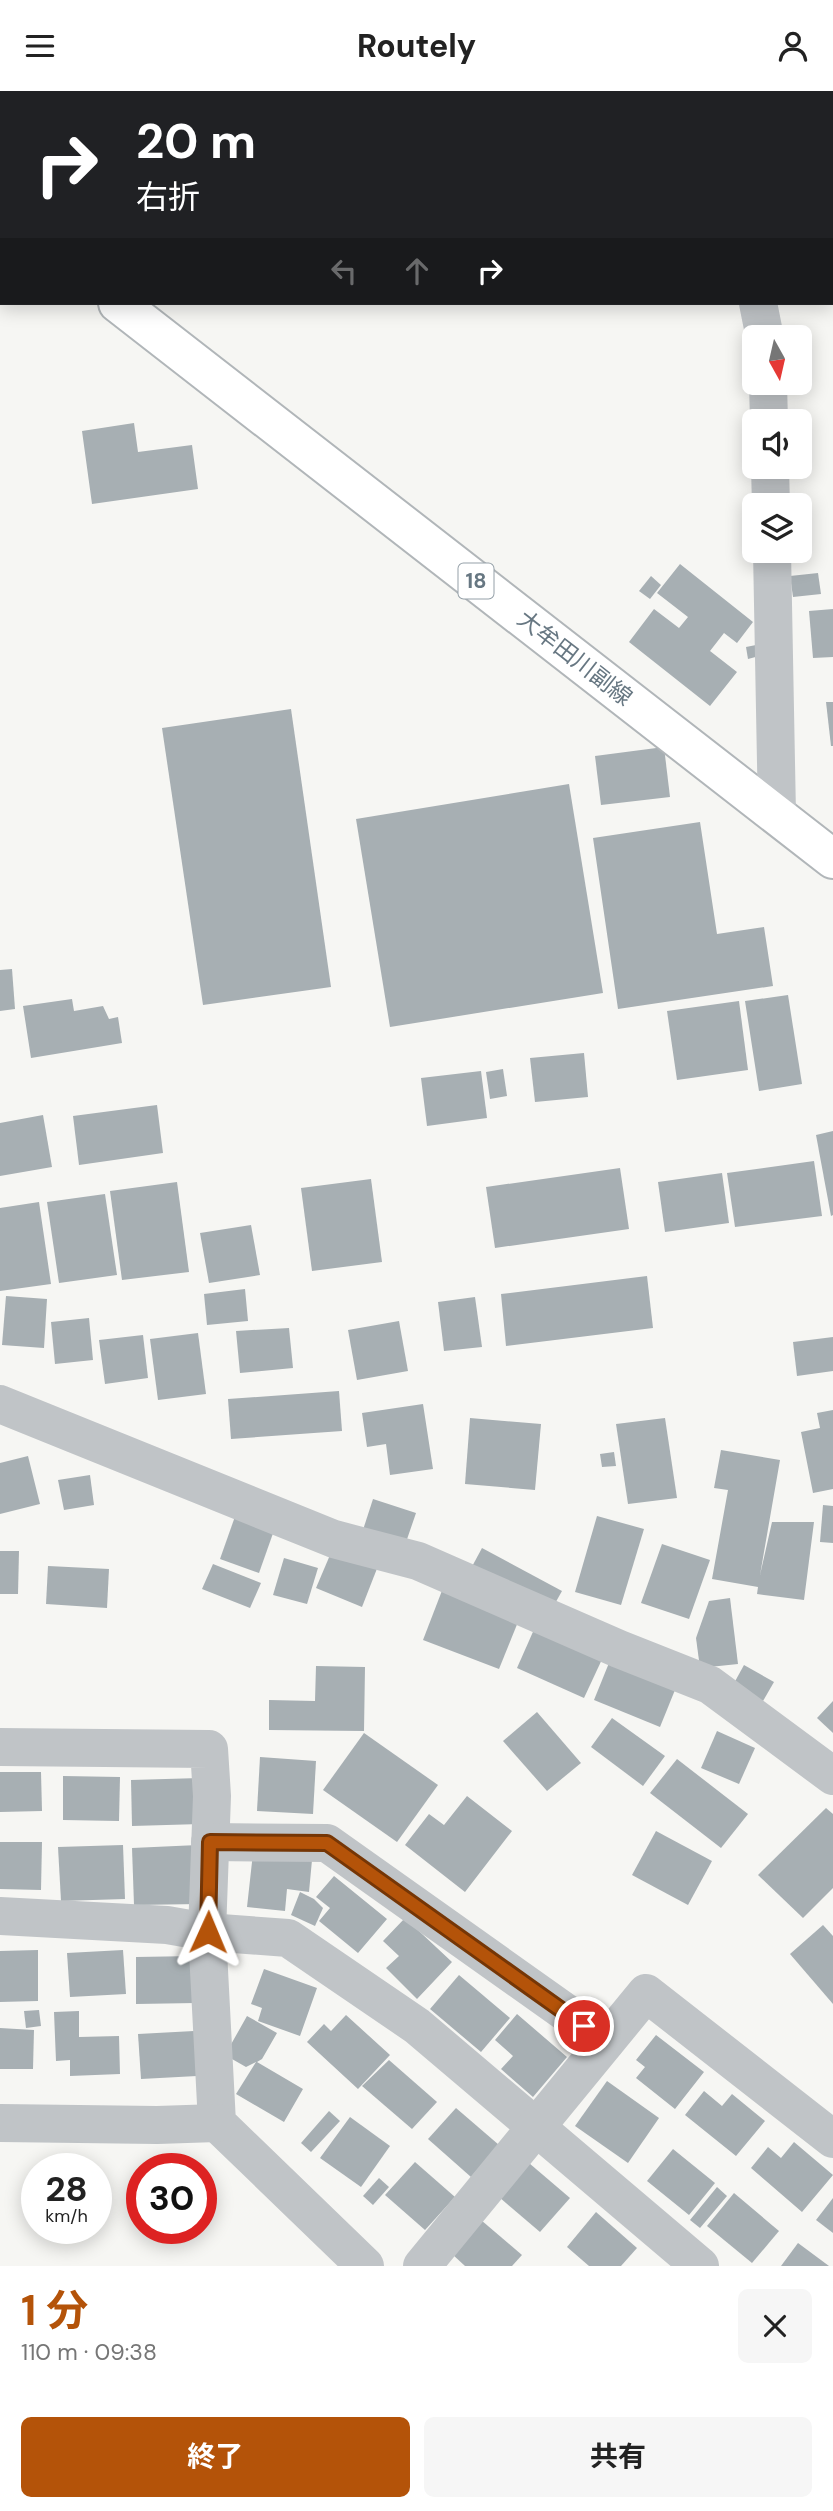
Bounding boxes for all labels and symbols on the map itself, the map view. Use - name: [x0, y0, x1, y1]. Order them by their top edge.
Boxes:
- north arrow: [742, 325, 812, 395]
- road number: 18: [458, 563, 494, 599]
- street label: 大牟田川副線: [511, 604, 639, 712]
- position arrow: [171, 1895, 245, 1969]
- pin: [554, 1996, 614, 2056]
- speed limit sign: 30: [126, 2153, 217, 2244]

